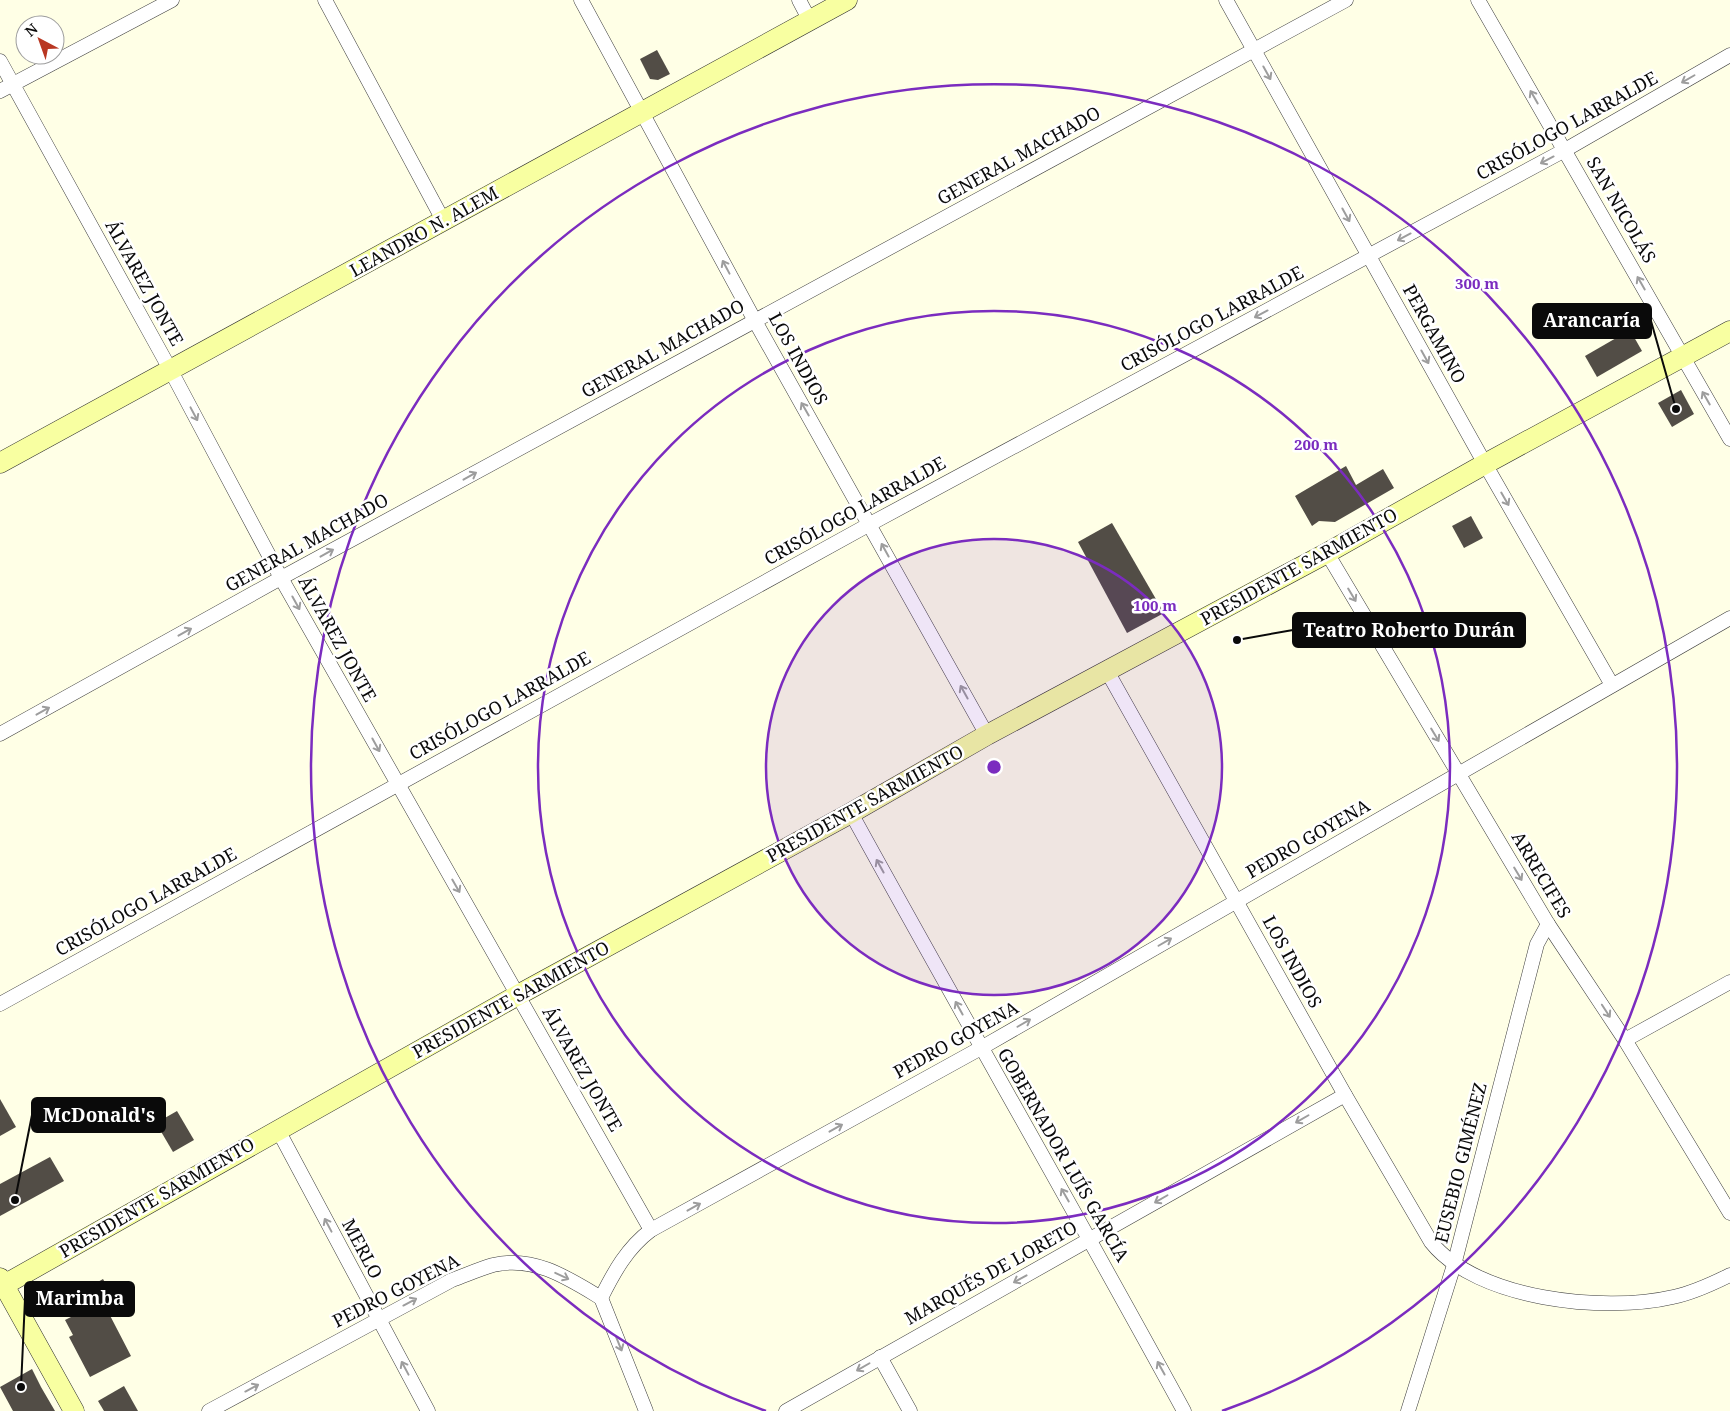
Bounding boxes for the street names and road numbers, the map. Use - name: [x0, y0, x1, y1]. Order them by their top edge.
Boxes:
- street label: CRISÓLOGO LARRALDE: [1472, 65, 1661, 185]
- street label: GENERAL MACHADO: [933, 100, 1104, 210]
- street label: SAN NICOLÁS: [1582, 152, 1662, 267]
- street label: LEANDRO N. ALEM: [345, 180, 502, 282]
- street label: ÁLVAREZ JONTE: [100, 215, 189, 350]
- street label: CRISÓLOGO LARRALDE: [1116, 260, 1307, 377]
- street label: PERGAMINO: [1398, 280, 1472, 387]
- street label: GENERAL MACHADO: [577, 293, 748, 403]
- street label: LOS INDIOS: [764, 308, 834, 409]
- street label: CRISÓLOGO LARRALDE: [760, 450, 949, 570]
- street label: GENERAL MACHADO: [221, 487, 392, 597]
- street label: PRESIDENTE SARMIENTO: [1196, 502, 1401, 630]
- street label: ÁLVAREZ JONTE: [293, 571, 382, 706]
- street label: CRISÓLOGO LARRALDE: [405, 645, 594, 765]
- street label: PRESIDENTE SARMIENTO: [762, 739, 967, 867]
- street label: PEDRO GOYENA: [1241, 793, 1374, 883]
- street label: ARRECIFES: [1507, 827, 1577, 922]
- street label: CRISÓLOGO LARRALDE: [51, 841, 240, 961]
- street label: LOS INDIOS: [1258, 911, 1328, 1012]
- street label: PRESIDENTE SARMIENTO: [408, 935, 613, 1063]
- street label: PEDRO GOYENA: [889, 995, 1022, 1083]
- street label: ÁLVAREZ JONTE: [537, 1002, 628, 1135]
- street label: GOBERNADOR LUÍS GARCÍA: [993, 1043, 1135, 1266]
- street label: EUSEBIO GIMÉNEZ: [1428, 1080, 1492, 1246]
- street label: PRESIDENTE SARMIENTO: [55, 1131, 258, 1263]
- street label: MERLO: [337, 1214, 389, 1283]
- street label: MARQUÉS DE LORETO: [900, 1215, 1081, 1330]
- street label: PEDRO GOYENA: [328, 1248, 463, 1332]

